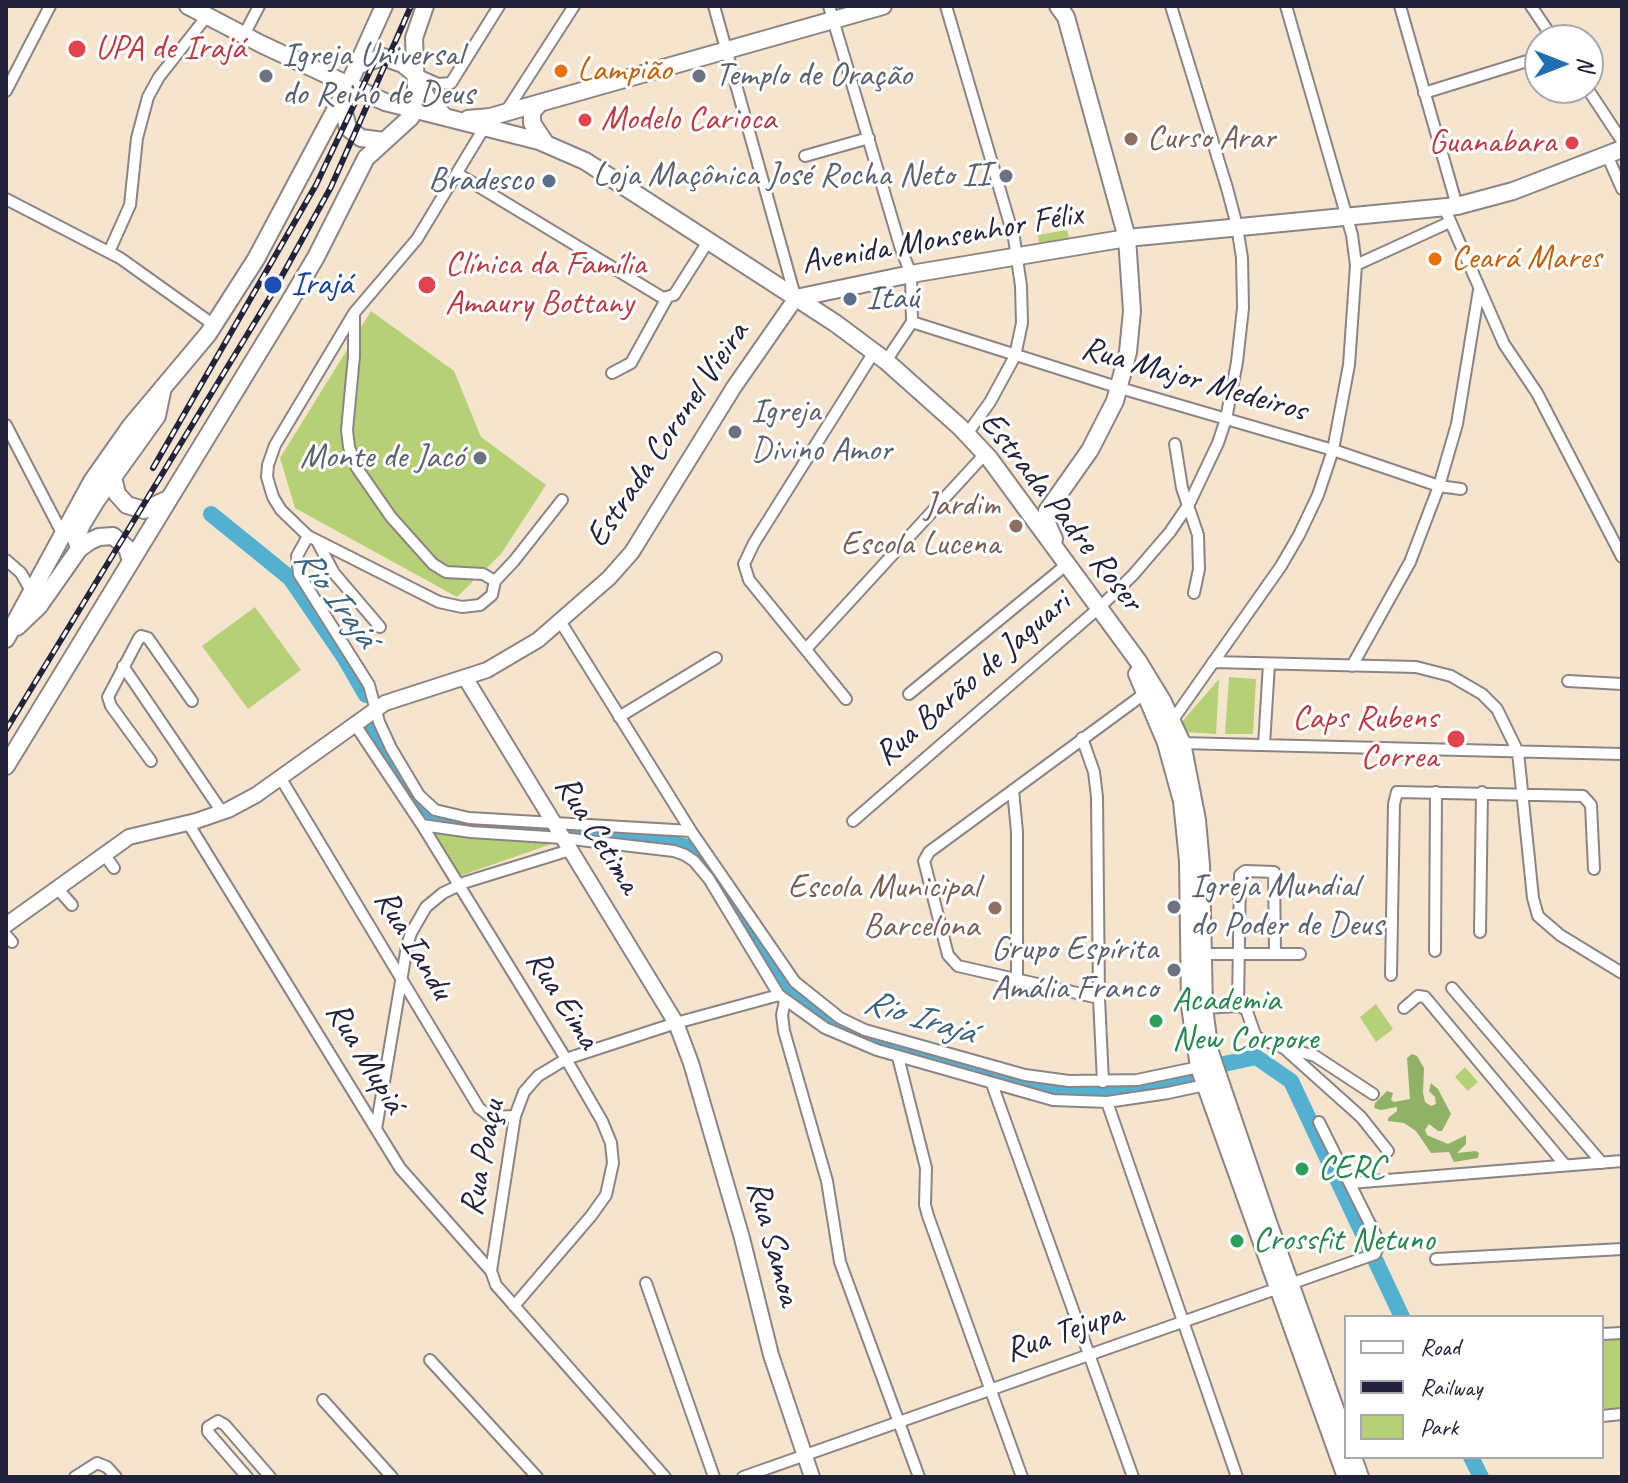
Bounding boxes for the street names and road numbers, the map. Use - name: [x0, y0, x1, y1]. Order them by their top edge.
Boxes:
- street label: Avenida Monsenhor Félix: [798, 194, 1086, 284]
- street label: Estrada Coronel Vieira: [578, 315, 758, 555]
- street label: Rua Major Medeiros: [1077, 328, 1311, 432]
- street label: Estrada Padre Roser: [970, 404, 1152, 620]
- street label: Rua Barão de Jaguari: [867, 583, 1079, 775]
- street label: Rua Cetima: [545, 769, 649, 901]
- street label: Rua Iandu: [364, 883, 462, 1007]
- street label: Rua Eima: [516, 943, 608, 1057]
- street label: Rua Mupiá: [316, 995, 414, 1121]
- street label: Rua Poaçu: [452, 1097, 514, 1219]
- street label: Rua Samoa: [737, 1176, 809, 1310]
- street label: Rua Tejupa: [1000, 1294, 1128, 1372]

